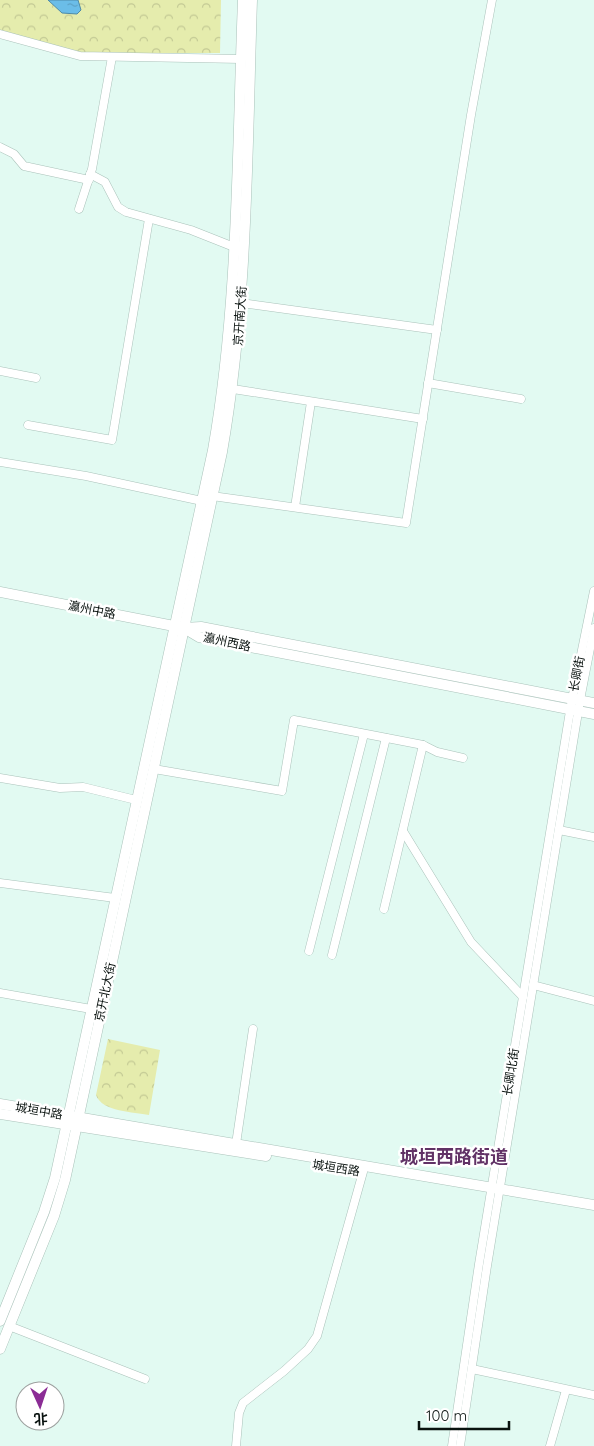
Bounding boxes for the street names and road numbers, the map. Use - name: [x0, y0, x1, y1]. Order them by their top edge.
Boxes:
- street label: 京开南大街: [230, 286, 249, 346]
- street label: 瀛州中路: [67, 598, 117, 621]
- street label: 瀛州西路: [202, 629, 252, 654]
- street label: 长卿街: [566, 655, 587, 693]
- street label: 京开北大街: [91, 961, 118, 1023]
- street label: 长卿北街: [499, 1047, 522, 1097]
- street label: 城垣中路: [14, 1099, 64, 1122]
- street label: 城垣西路: [311, 1156, 361, 1179]

